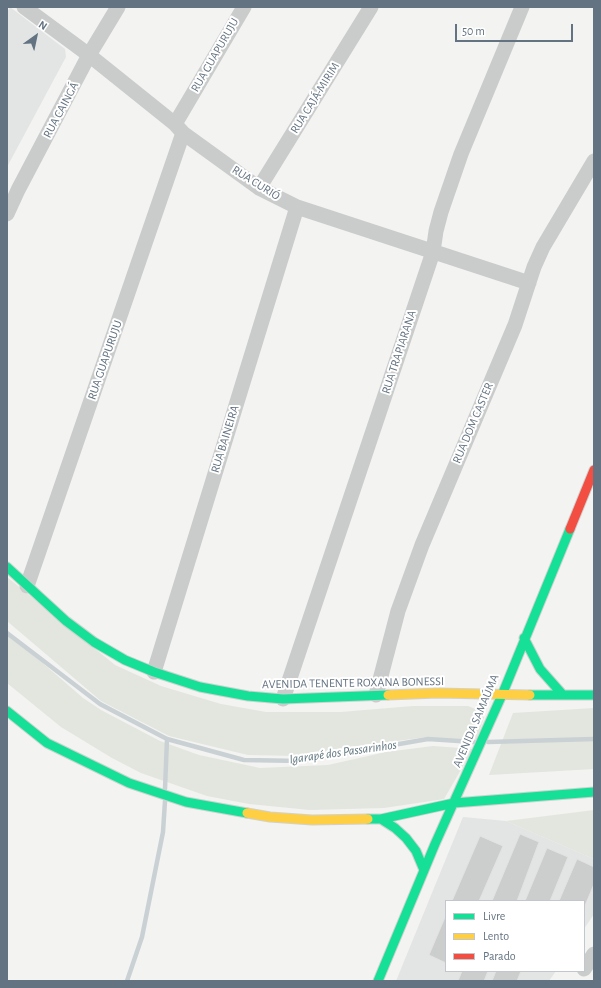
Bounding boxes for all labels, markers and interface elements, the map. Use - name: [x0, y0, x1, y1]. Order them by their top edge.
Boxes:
- street label: RUA GUAPURUJU: [188, 15, 242, 95]
- north arrow: [16, 16, 56, 56]
- scale bar: [457, 16, 575, 42]
- text: N: [37, 19, 49, 32]
- text: 50 m: [462, 25, 485, 37]
- street label: RUA CAJÁ-MIRIM: [287, 60, 343, 136]
- street label: RUA CAINGÁ: [40, 80, 82, 140]
- street label: RUA CURIÓ: [229, 163, 283, 203]
- street label: RUA TRAPIARANA: [379, 308, 419, 396]
- street label: RUA GUAPURUJU: [85, 318, 125, 402]
- street label: RUA DOM CASTER: [449, 380, 497, 466]
- street label: RUA BAINEIRA: [208, 403, 242, 475]
- street label: AVENIDA SAMAÚMA: [450, 672, 502, 770]
- street label: AVENIDA TENENTE ROXANA BONESSI: [262, 674, 444, 692]
- water label: Igarapé dos Passarinhos: [288, 737, 398, 767]
- legend: [445, 900, 585, 972]
- text: Livre: [483, 910, 505, 922]
- text: Lento: [483, 930, 509, 942]
- text: Parado: [483, 950, 516, 962]

